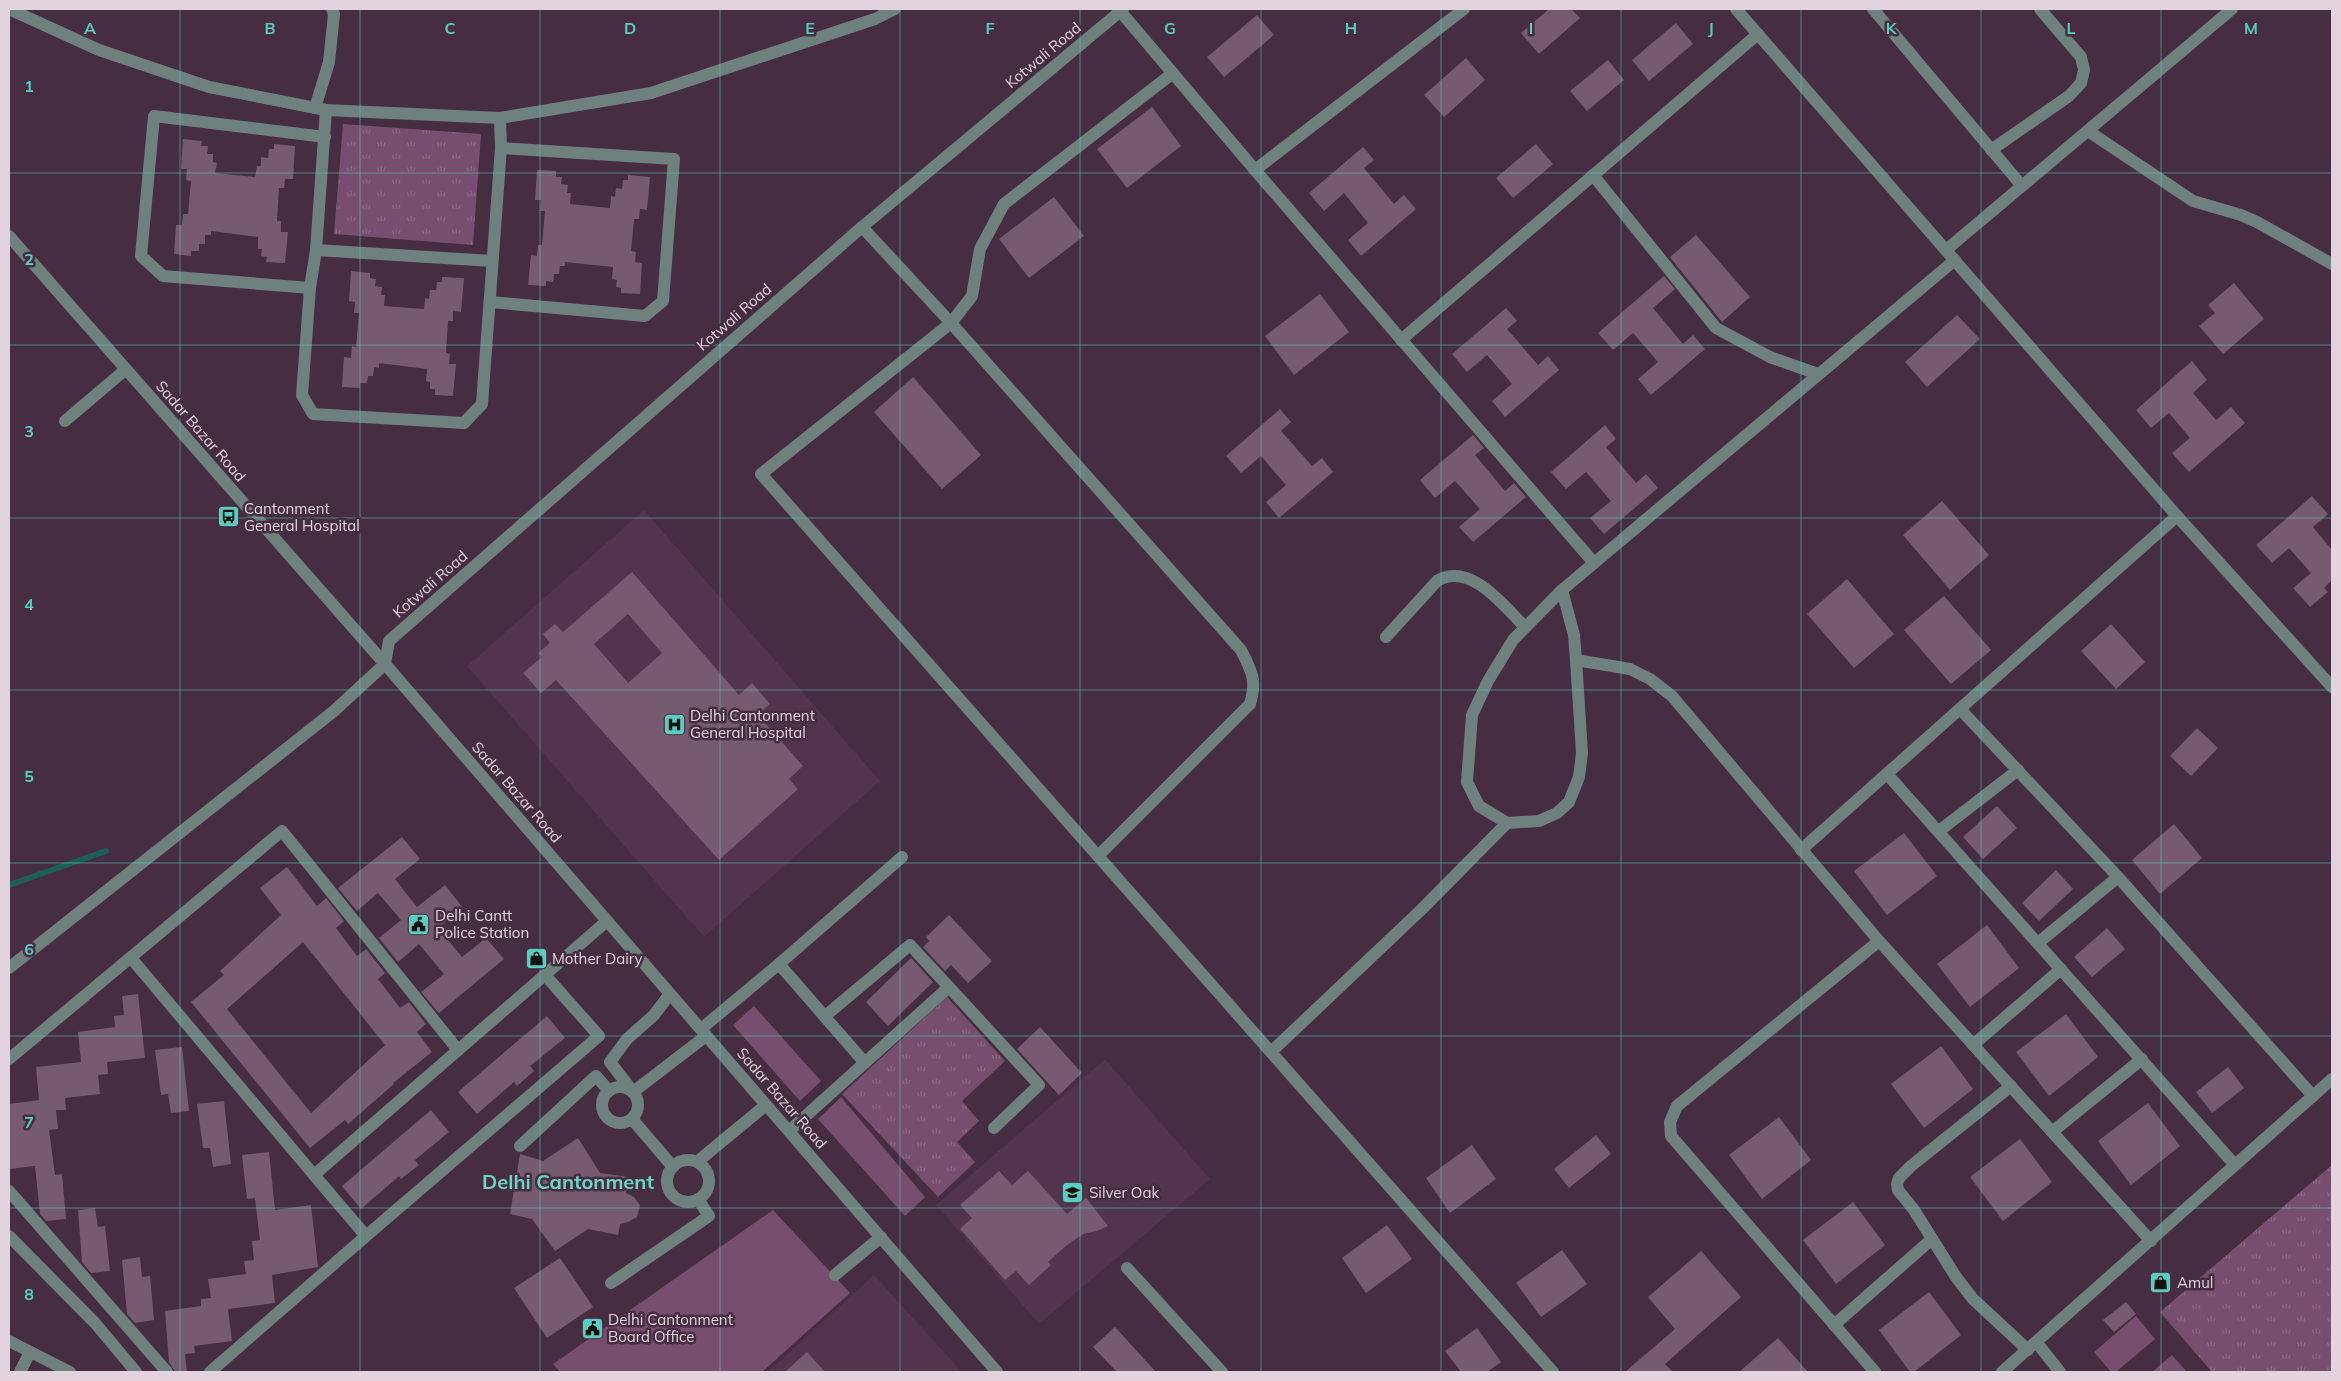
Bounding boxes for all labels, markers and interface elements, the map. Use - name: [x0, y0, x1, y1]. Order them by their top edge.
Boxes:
- text: A: [84, 18, 96, 38]
- text: B: [264, 18, 276, 38]
- text: C: [445, 18, 456, 38]
- text: D: [624, 18, 636, 38]
- text: E: [805, 18, 815, 38]
- text: F: [985, 18, 995, 38]
- street label: Kotwali Road: [1001, 18, 1085, 92]
- text: G: [1164, 18, 1176, 38]
- text: H: [1345, 18, 1357, 38]
- text: I: [1529, 18, 1533, 38]
- text: J: [1708, 18, 1714, 38]
- text: K: [1886, 18, 1898, 38]
- text: L: [2067, 18, 2076, 38]
- text: M: [2244, 18, 2258, 38]
- text: 1: [24, 76, 34, 96]
- text: 2: [24, 249, 34, 269]
- street label: Kotwali Road: [693, 279, 775, 355]
- street label: Sadar Bazar Road: [152, 377, 250, 485]
- text: 3: [24, 421, 34, 441]
- place label: Cantonment General Hospital: [244, 499, 360, 535]
- bus stop icon: Cantonment General Hospital: [216, 505, 240, 529]
- street label: Kotwali Road: [389, 546, 471, 622]
- text: 4: [24, 594, 34, 614]
- place label: Delhi Cantonment General Hospital: [690, 706, 815, 742]
- hospital icon: Delhi Cantonment General Hospital: [662, 712, 686, 736]
- street label: Sadar Bazar Road: [468, 738, 566, 846]
- text: 5: [24, 766, 34, 786]
- place label: Delhi Cantt Police Station: [435, 906, 529, 942]
- public building icon: Delhi Cantt Police Station: [407, 912, 431, 936]
- text: 6: [24, 939, 34, 959]
- shop icon: Mother Dairy: [524, 946, 548, 970]
- place label: Mother Dairy: [552, 949, 643, 968]
- street label: Sadar Bazar Road: [733, 1044, 831, 1152]
- text: 7: [24, 1112, 34, 1132]
- district label: Delhi Cantonment: [482, 1169, 654, 1194]
- school or university icon: Silver Oak: [1061, 1180, 1085, 1204]
- place label: Silver Oak: [1089, 1183, 1159, 1202]
- shop icon: Amul: [2149, 1270, 2173, 1294]
- place label: Amul: [2177, 1273, 2213, 1292]
- text: 8: [24, 1284, 34, 1304]
- place label: Delhi Cantonment Board Office: [608, 1310, 733, 1346]
- public building icon: Delhi Cantonment Board Office: [580, 1316, 604, 1340]

